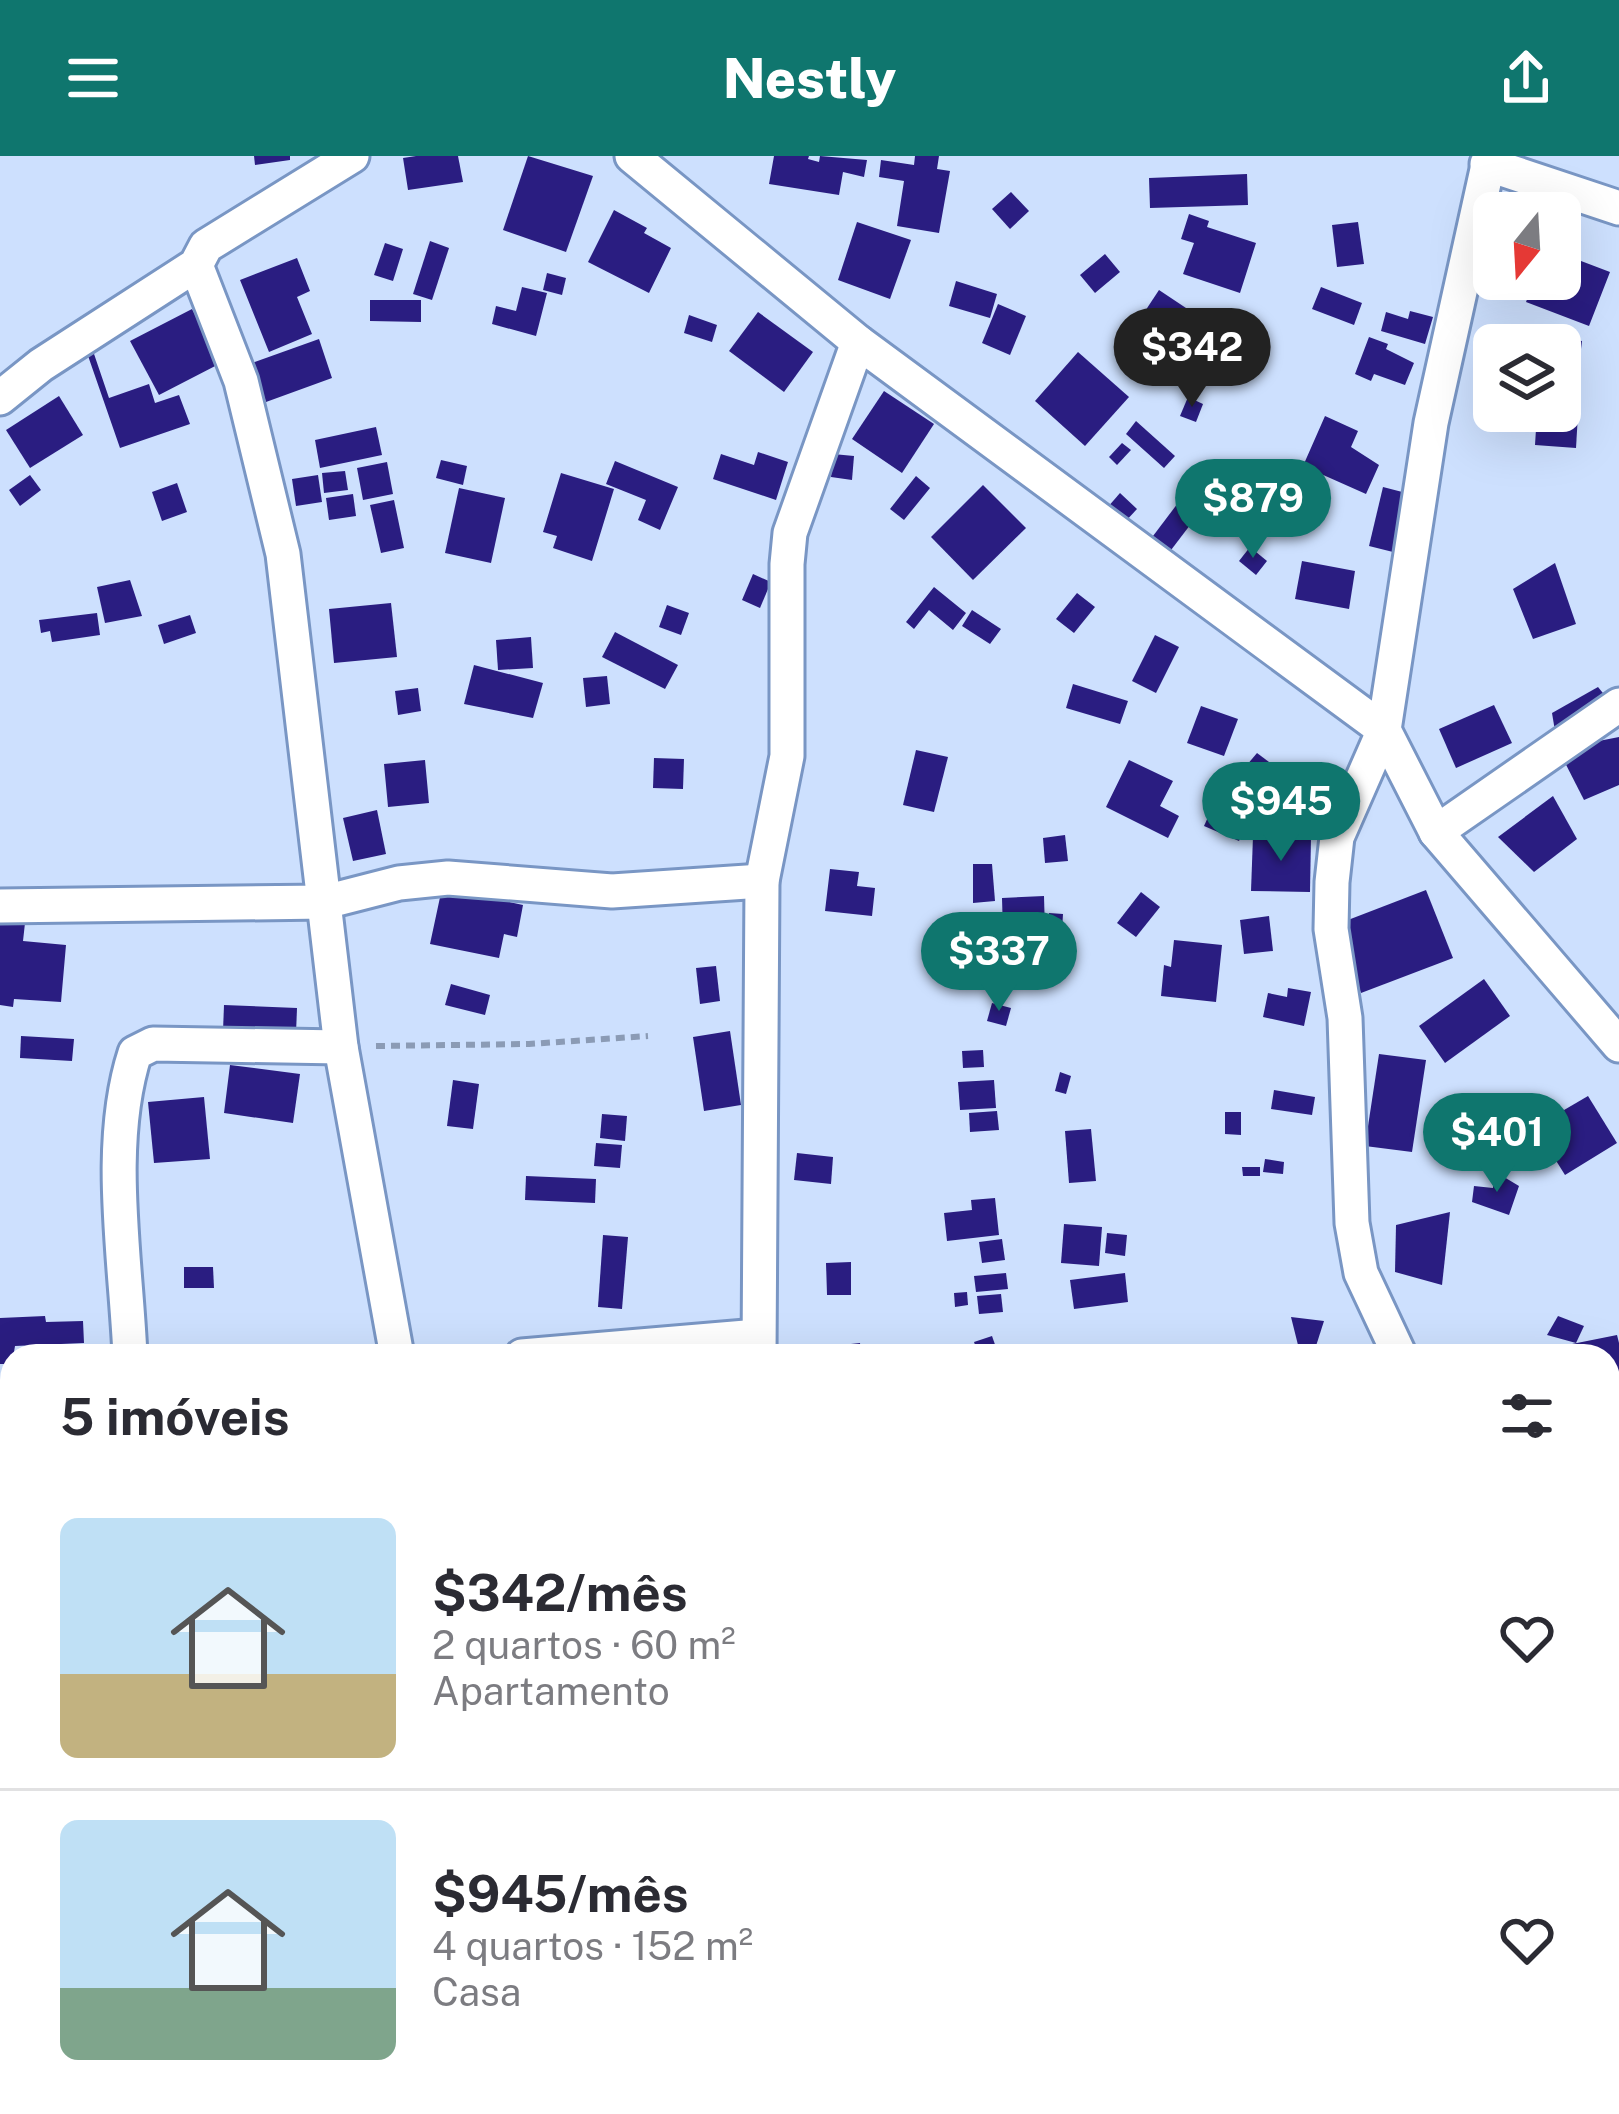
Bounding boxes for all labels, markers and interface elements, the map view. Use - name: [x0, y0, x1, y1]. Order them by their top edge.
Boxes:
- icon: menu: [60, 45, 126, 111]
- icon: share: [1493, 45, 1559, 111]
- text: Nestly: [723, 47, 896, 110]
- north arrow: [1473, 192, 1581, 300]
- map controls: [1473, 192, 1581, 432]
- pin: $342: [1121, 308, 1263, 410]
- text: $342: [1141, 324, 1243, 370]
- button: layers: [1473, 324, 1581, 432]
- pin: $879: [1182, 459, 1324, 561]
- text: $879: [1202, 475, 1304, 521]
- pin: $945: [1210, 762, 1352, 864]
- text: $945: [1229, 778, 1333, 824]
- pin: $337: [928, 912, 1070, 1014]
- text: $337: [948, 928, 1050, 974]
- pin: $401: [1426, 1093, 1568, 1195]
- text: $401: [1450, 1109, 1544, 1155]
- icon: filters: [1494, 1383, 1560, 1449]
- text: 5 imóveis: [60, 1387, 290, 1446]
- text: $342/mês: [432, 1563, 688, 1622]
- icon: home: [156, 1566, 300, 1710]
- icon: heart: [1494, 1605, 1560, 1671]
- text: 2 quartos · 60 m²: [432, 1622, 736, 1668]
- text: Apartamento: [432, 1668, 670, 1714]
- text: $945/mês: [432, 1864, 689, 1923]
- icon: home: [156, 1868, 300, 2012]
- icon: heart: [1494, 1907, 1560, 1973]
- text: 4 quartos · 152 m²: [432, 1923, 753, 1969]
- text: Casa: [432, 1969, 521, 2015]

